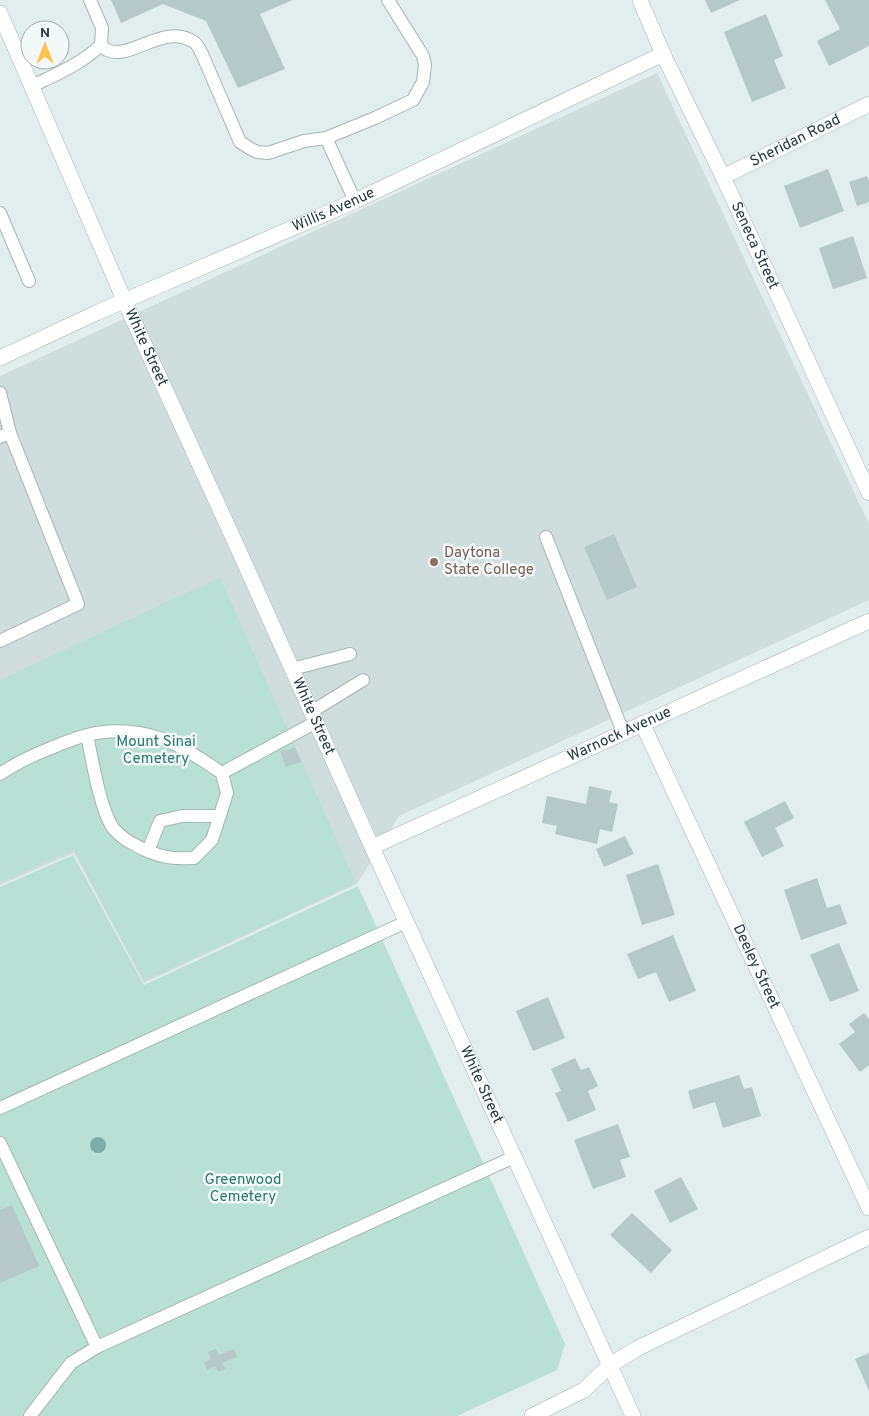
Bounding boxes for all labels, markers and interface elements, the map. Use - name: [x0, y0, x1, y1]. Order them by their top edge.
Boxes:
- north arrow: [20, 20, 70, 70]
- text: N: [40, 25, 50, 42]
- street label: Sheridan Road: [747, 110, 844, 171]
- street label: Willis Avenue: [289, 183, 378, 236]
- street label: Seneca Street: [726, 199, 783, 292]
- street label: White Street: [120, 306, 172, 389]
- place label: Daytona State College: [444, 544, 534, 580]
- marker: Daytona State College: [428, 556, 440, 568]
- street label: White Street: [288, 674, 339, 758]
- street label: Warnock Avenue: [565, 703, 675, 766]
- park label: Mount Sinai Cemetery: [116, 733, 196, 769]
- street label: Deeley Street: [728, 921, 784, 1012]
- street label: White Street: [455, 1043, 507, 1127]
- park label: Greenwood Cemetery: [205, 1171, 281, 1207]

